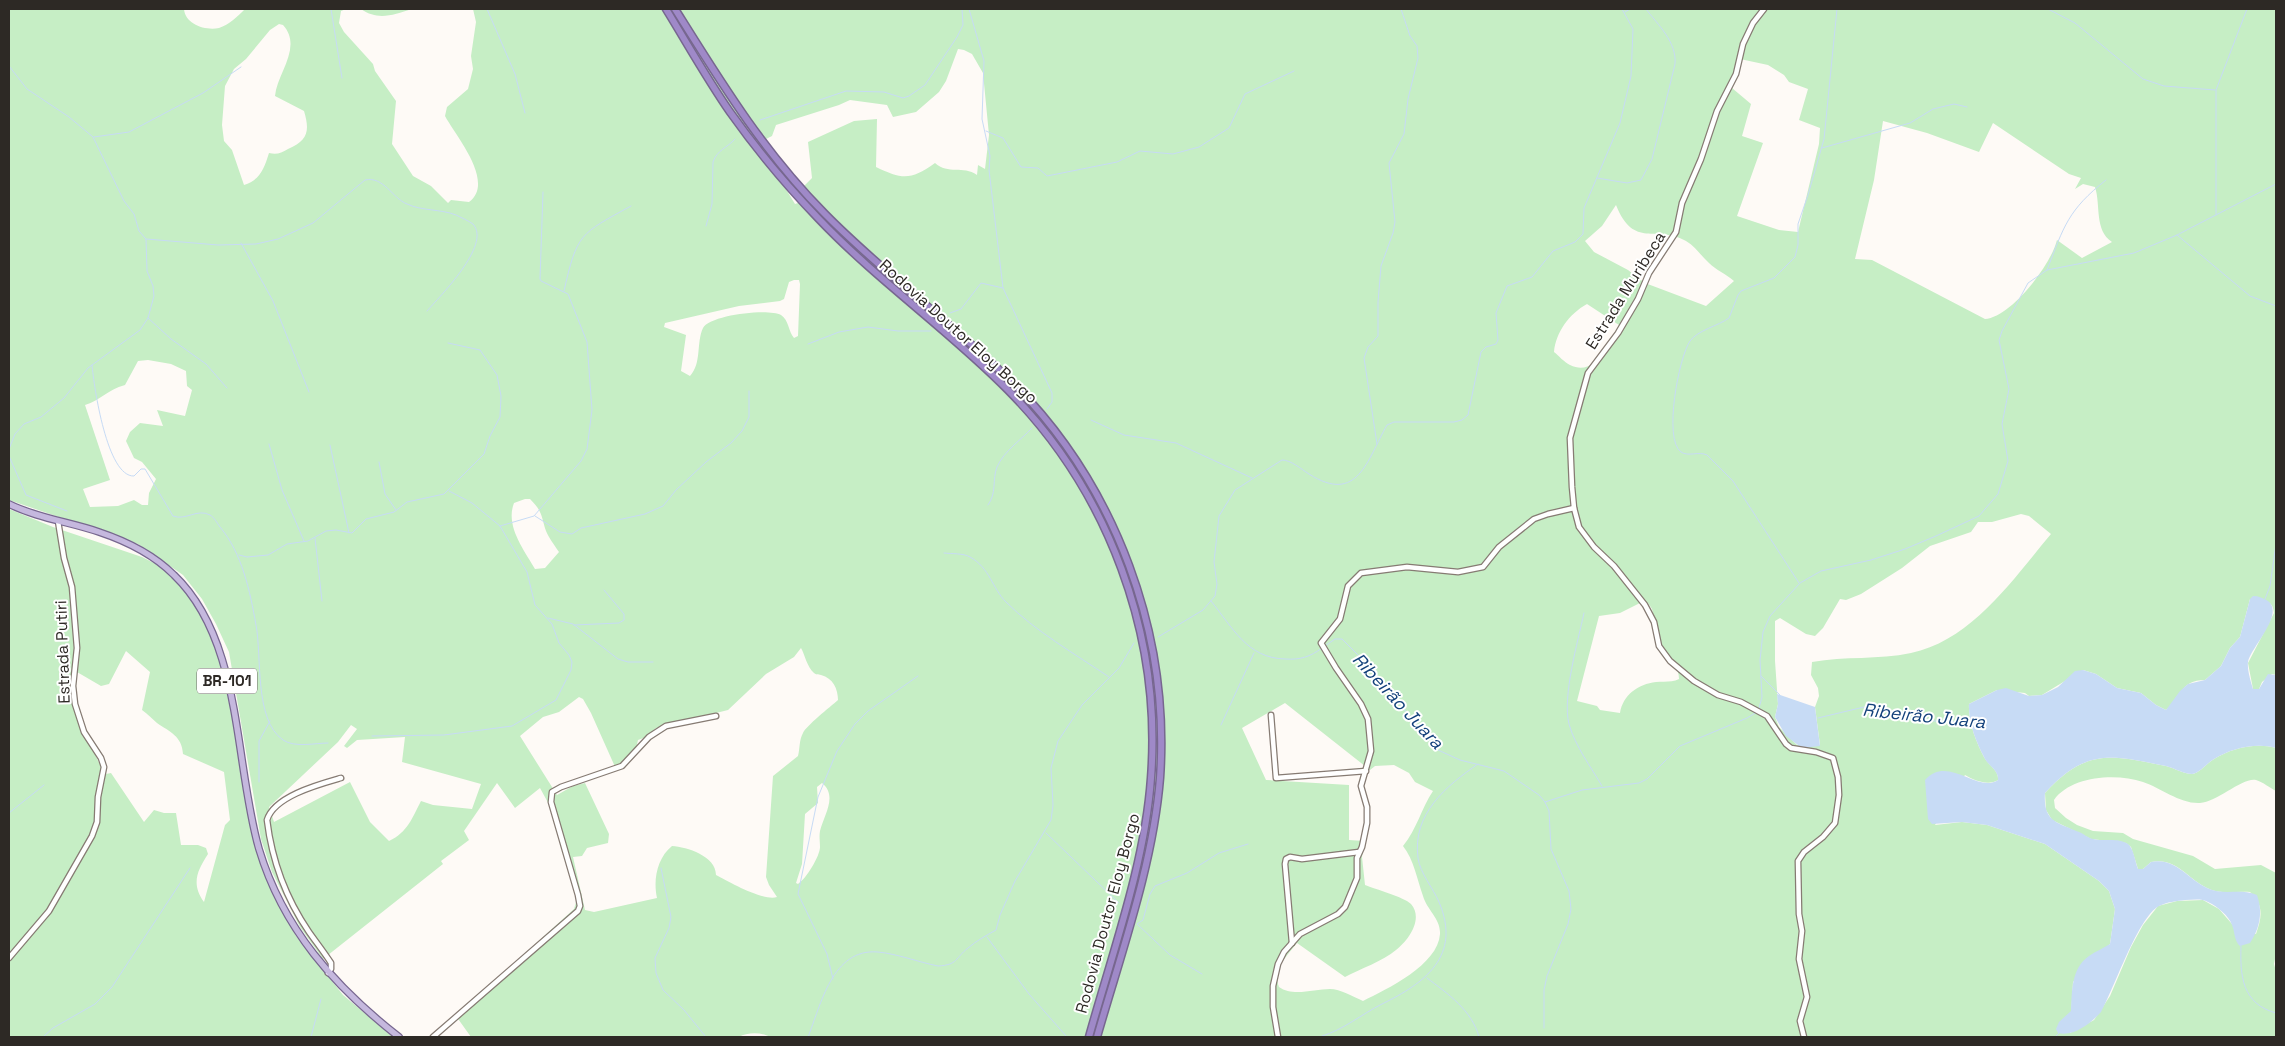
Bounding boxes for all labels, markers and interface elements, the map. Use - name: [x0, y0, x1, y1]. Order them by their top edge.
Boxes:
- street label: Estrada Muribeca: [1581, 227, 1670, 353]
- street label: Rodovia Doutor Eloy Borgo: [875, 255, 1042, 408]
- street label: Estrada Putiri: [50, 600, 75, 704]
- water label: Ribeirão Juara: [1348, 648, 1449, 754]
- road number: BR-101: [197, 668, 257, 694]
- water label: Ribeirão Juara: [1862, 698, 1987, 733]
- street label: Rodovia Doutor Eloy Borgo: [1071, 811, 1144, 1015]

